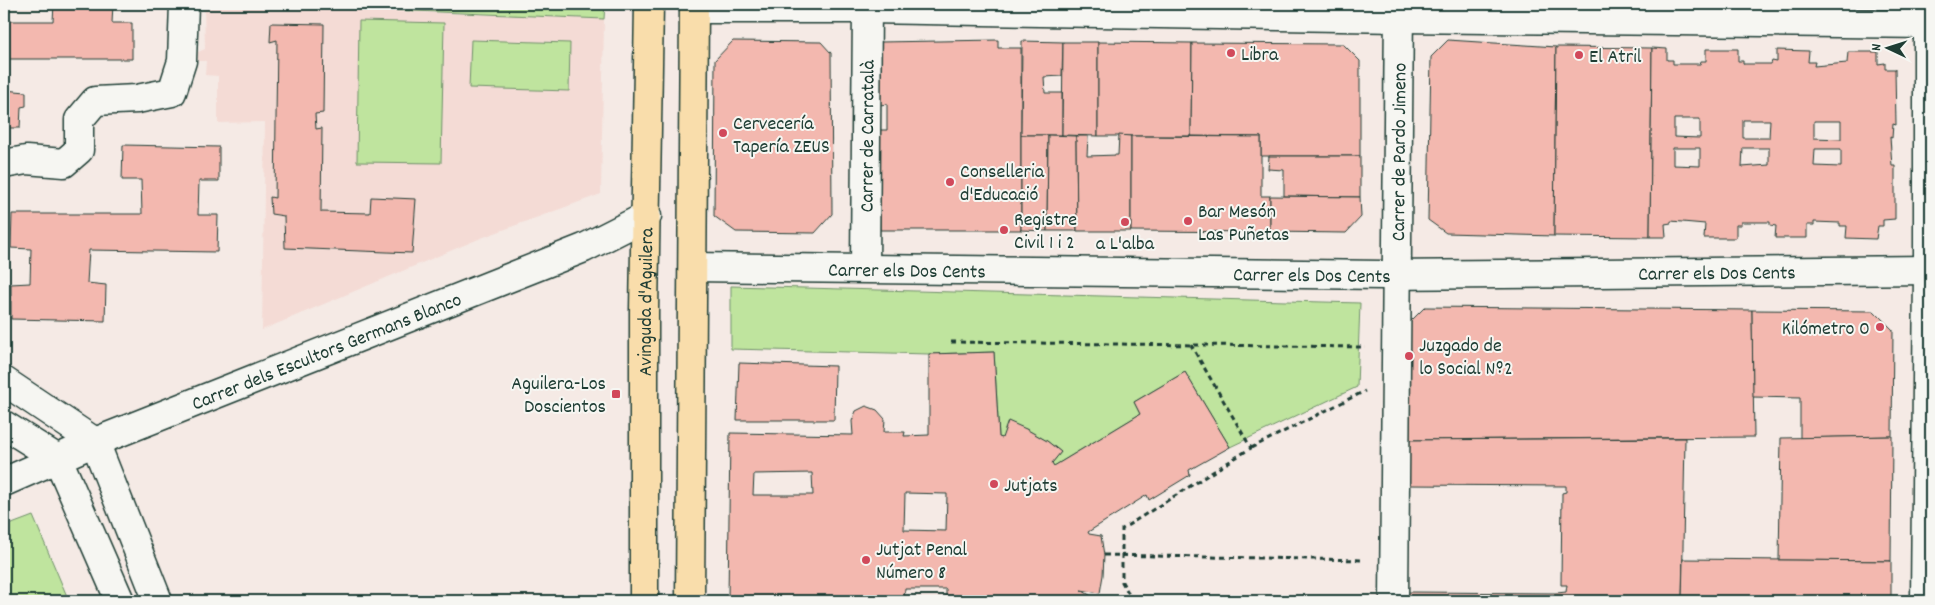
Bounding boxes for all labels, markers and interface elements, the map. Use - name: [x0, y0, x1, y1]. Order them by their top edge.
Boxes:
- north arrow: [1862, 22, 1912, 72]
- place label: Libra: [1241, 42, 1279, 70]
- text: N: [1867, 43, 1887, 51]
- place label: El Atril: [1589, 44, 1642, 72]
- marker: Libra: [1225, 47, 1237, 59]
- marker: El Atril: [1573, 49, 1585, 61]
- street label: Carrer de Carratalà: [854, 60, 884, 213]
- street label: Carrer de Pardo Jimeno: [1386, 63, 1416, 241]
- place label: Cervecería Tapería ZEUS: [733, 111, 830, 162]
- marker: Cervecería Tapería ZEUS: [717, 127, 729, 139]
- place label: Conselleria d'Educació: [960, 159, 1045, 210]
- marker: Conselleria d'Educació: [944, 176, 956, 188]
- place label: Bar Mesón Las Puñetas: [1198, 199, 1289, 250]
- place label: Registre Civil 1 i 2: [1014, 207, 1077, 258]
- marker: Bar Mesón Las Puñetas: [1182, 215, 1194, 227]
- marker: a L'alba: [1119, 216, 1131, 228]
- marker: Registre Civil 1 i 2: [998, 224, 1010, 236]
- street label: Avinguda d'Aguilera: [633, 227, 662, 376]
- place label: a L'alba: [1096, 231, 1155, 259]
- street label: Carrer els Dos Cents: [828, 258, 986, 287]
- street label: Carrer els Dos Cents: [1638, 260, 1796, 290]
- street label: Carrer els Dos Cents: [1233, 262, 1391, 292]
- street label: Carrer dels Escultors Germans Blanco: [188, 287, 466, 419]
- place label: Kilómetro 0: [1782, 316, 1870, 344]
- marker: Kilómetro 0: [1874, 321, 1886, 333]
- place label: Juzgado de lo Social Nº2: [1419, 333, 1513, 384]
- marker: Juzgado de lo Social Nº2: [1403, 350, 1415, 362]
- place label: Aguilera-Los Doscientos: [511, 371, 606, 422]
- marker: Aguilera-Los Doscientos: [610, 388, 622, 400]
- place label: Jutjats: [1004, 473, 1058, 501]
- marker: Jutjats: [988, 478, 1000, 490]
- place label: Jutjat Penal Número 8: [876, 537, 967, 588]
- marker: Jutjat Penal Número 8: [860, 554, 872, 566]

